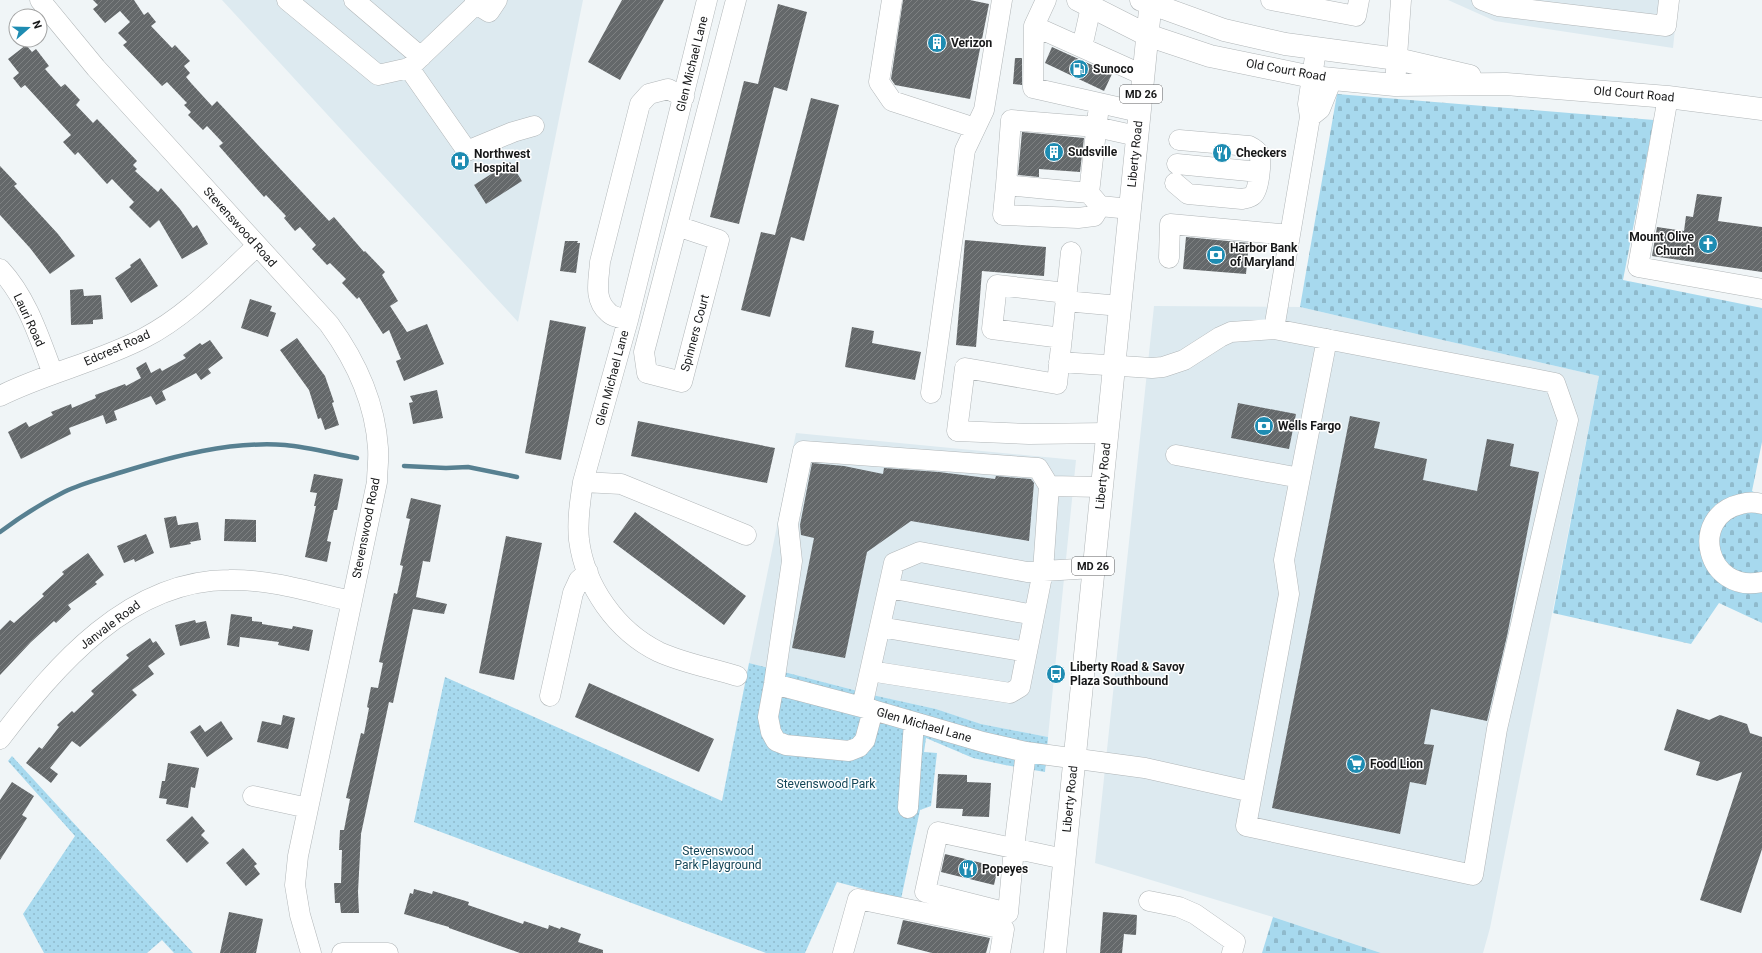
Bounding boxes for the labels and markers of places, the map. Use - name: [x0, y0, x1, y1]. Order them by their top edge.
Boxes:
- building icon: Verizon: [926, 32, 948, 54]
- place label: Verizon: [951, 36, 992, 50]
- fuel station icon: Sunoco: [1068, 58, 1090, 80]
- place label: Sunoco: [1093, 62, 1134, 76]
- building icon: Sudsville: [1043, 141, 1065, 163]
- restaurant icon: Checkers: [1211, 142, 1233, 164]
- place label: Sudsville: [1068, 145, 1118, 159]
- place label: Checkers: [1236, 146, 1287, 160]
- place label: Northwest Hospital: [474, 147, 530, 175]
- hospital icon: Northwest Hospital: [449, 150, 471, 172]
- place label: Mount Olive Church: [1629, 230, 1695, 258]
- church icon: Mount Olive Church: [1697, 233, 1719, 255]
- place label: Harbor Bank of Maryland: [1230, 241, 1298, 269]
- bank icon: Harbor Bank of Maryland: [1205, 244, 1227, 266]
- bank icon: Wells Fargo: [1253, 415, 1275, 437]
- place label: Wells Fargo: [1278, 419, 1341, 433]
- place label: Liberty Road & Savoy Plaza Southbound: [1070, 660, 1186, 688]
- bus stop icon: Liberty Road & Savoy Plaza Southbound: [1045, 663, 1067, 685]
- supermarket icon: Food Lion: [1345, 753, 1367, 775]
- place label: Food Lion: [1370, 757, 1423, 771]
- restaurant icon: Popeyes: [957, 858, 979, 880]
- place label: Popeyes: [982, 862, 1028, 876]

